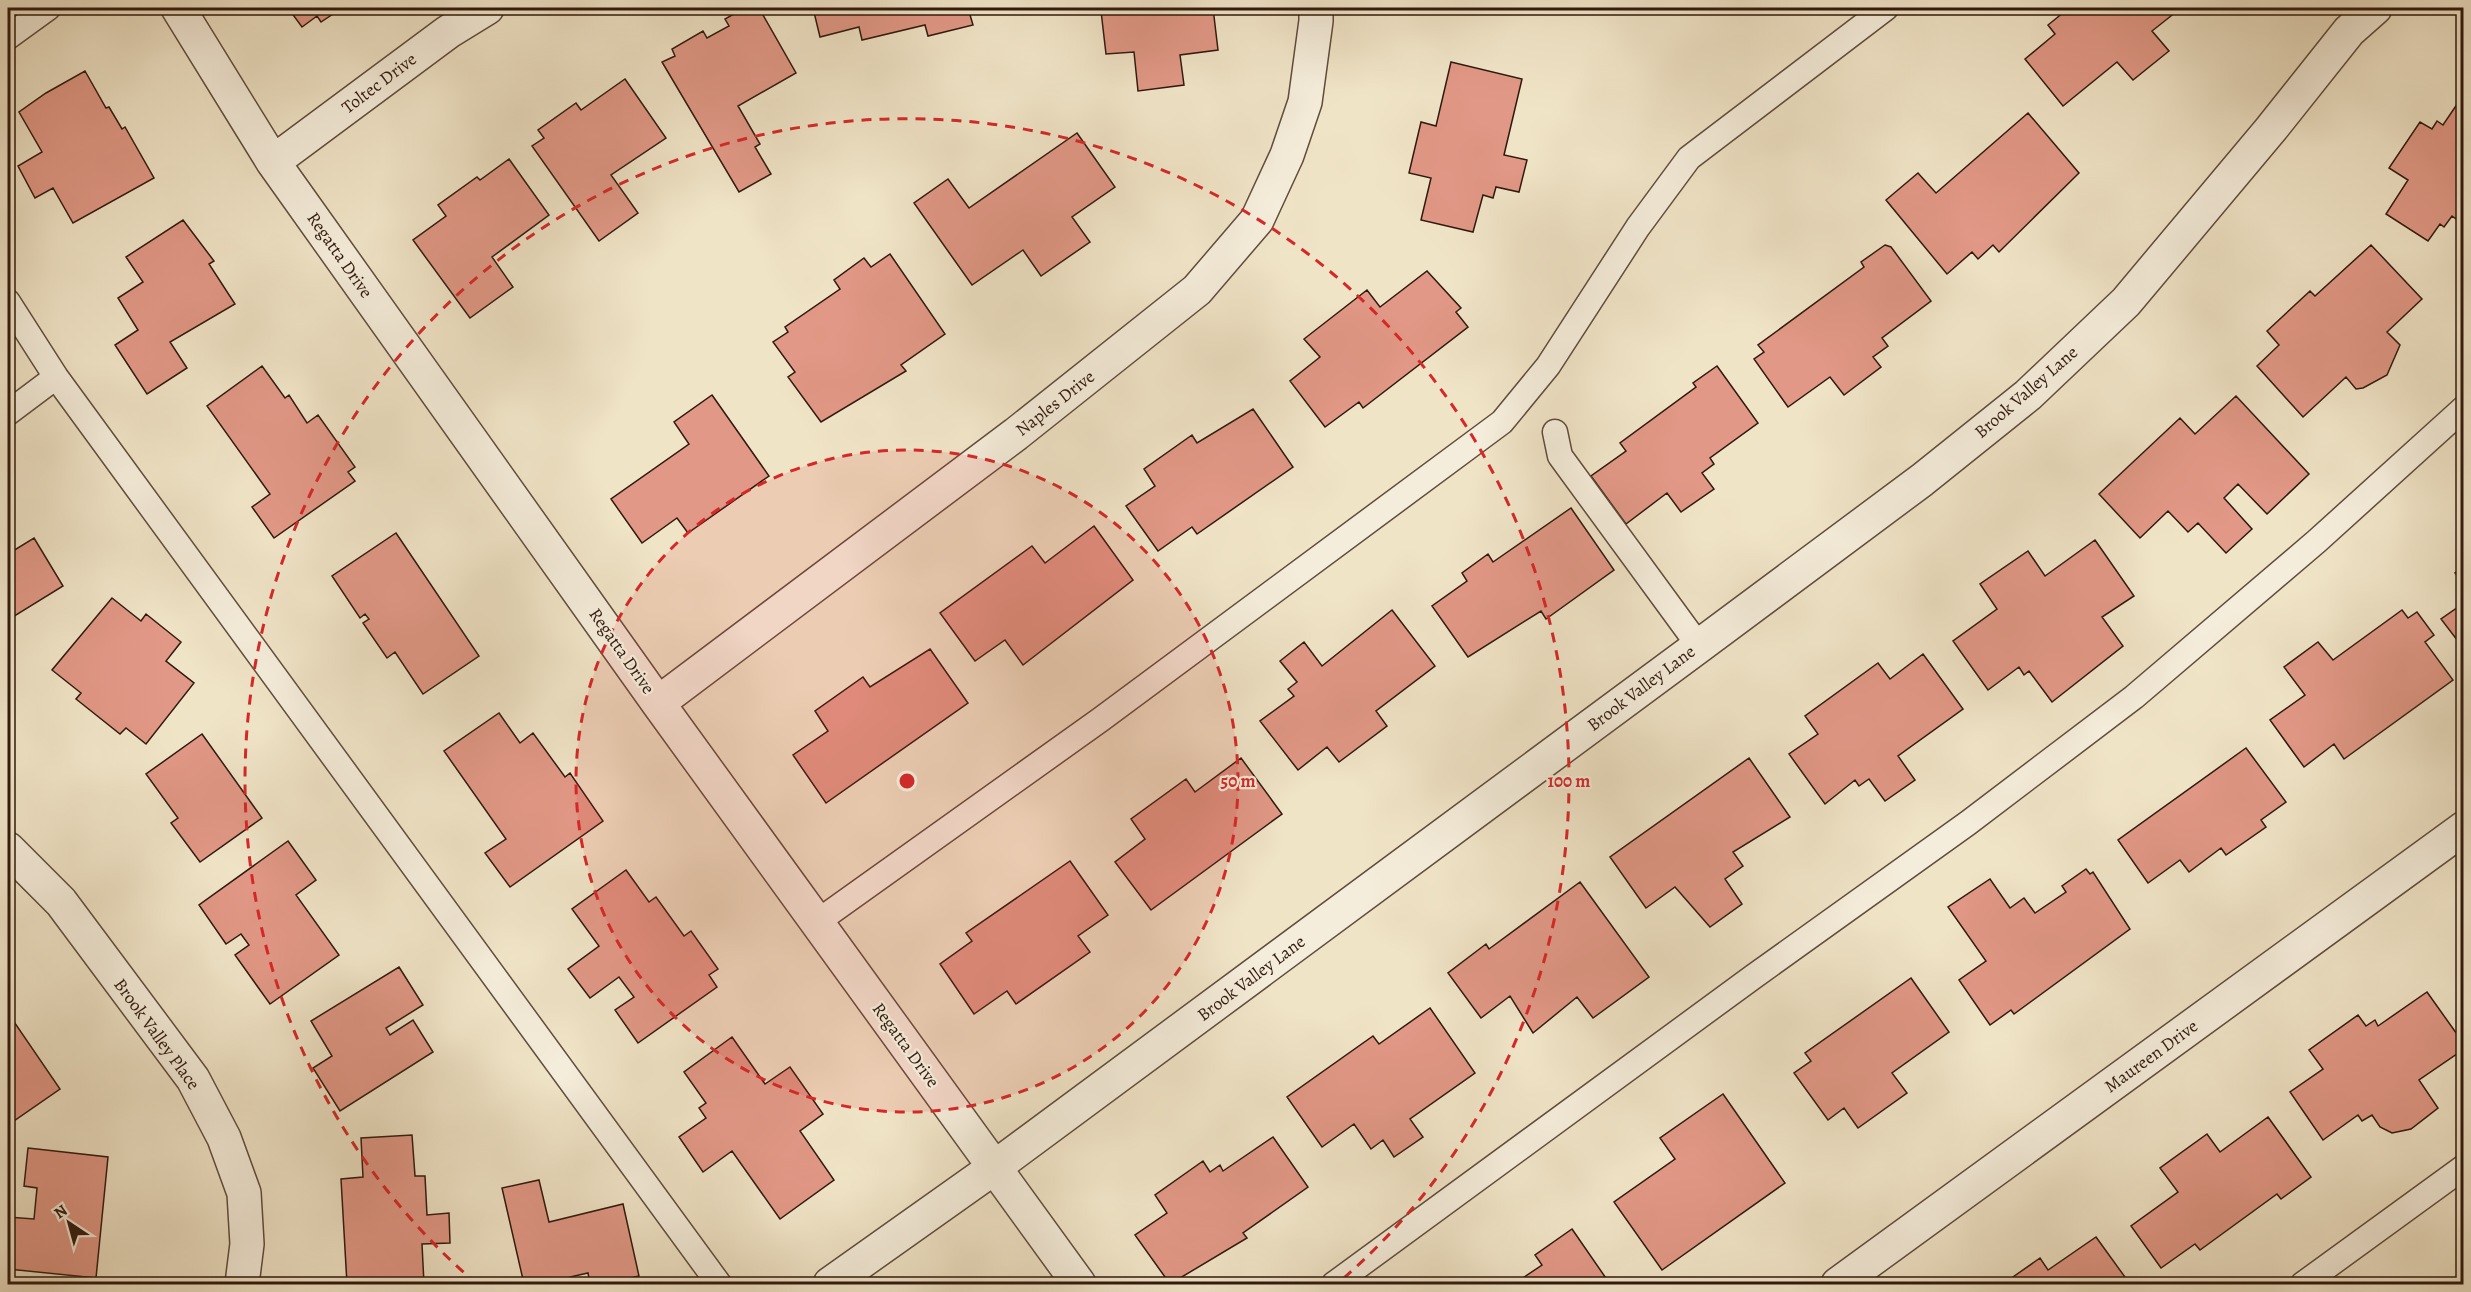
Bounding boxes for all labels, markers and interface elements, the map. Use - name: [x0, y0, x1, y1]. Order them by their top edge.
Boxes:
- street label: Toltec Drive: [337, 47, 421, 119]
- street label: Regatta Drive: [302, 207, 378, 303]
- street label: Brook Valley Lane: [1969, 340, 2083, 444]
- street label: Naples Drive: [1011, 365, 1099, 441]
- street label: Regatta Drive: [584, 603, 660, 699]
- street label: Brook Valley Lane: [1582, 639, 1700, 737]
- text: 50 m: [1221, 769, 1255, 793]
- text: 100 m: [1548, 769, 1590, 793]
- centre of rings: [897, 771, 917, 791]
- street label: Brook Valley Lane: [1192, 929, 1310, 1027]
- street label: Brook Valley Place: [108, 973, 206, 1095]
- street label: Regatta Drive: [867, 998, 945, 1092]
- street label: Maureen Drive: [2100, 1014, 2202, 1098]
- north arrow: [39, 1193, 99, 1253]
- text: N: [50, 1199, 72, 1224]

